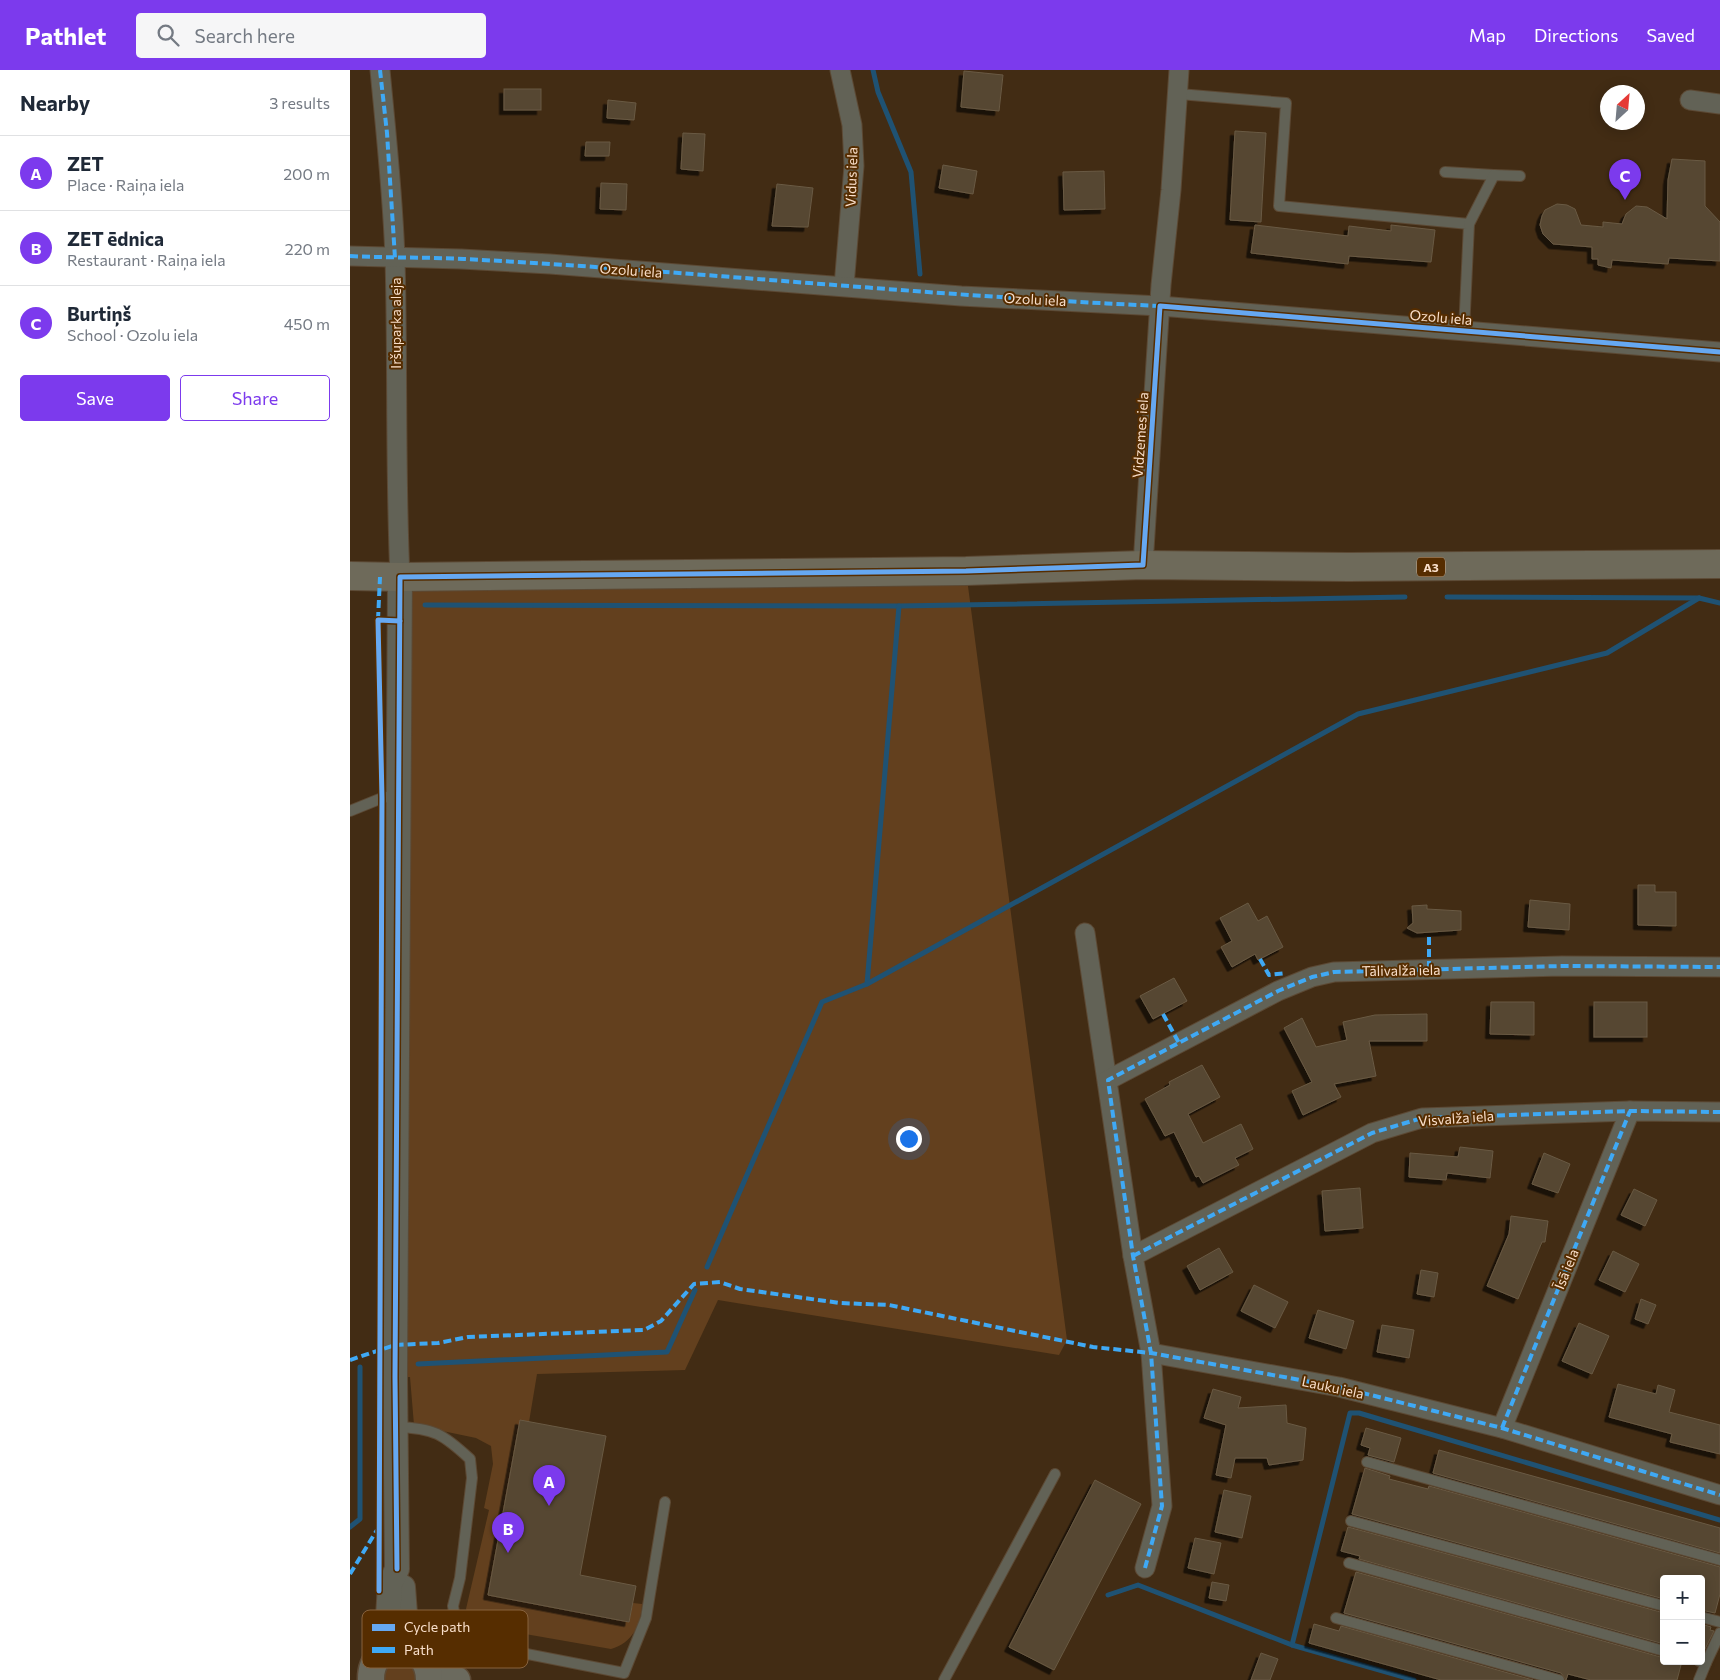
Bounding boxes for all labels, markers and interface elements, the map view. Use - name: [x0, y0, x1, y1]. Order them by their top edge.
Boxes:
- search box: [136, 13, 486, 58]
- text: Pathlet: [25, 21, 106, 50]
- icon: search: [154, 21, 182, 49]
- text: Search here: [194, 24, 295, 47]
- text: Map: [1469, 24, 1506, 46]
- text: Directions: [1534, 24, 1618, 46]
- text: Saved: [1646, 24, 1695, 46]
- north arrow: [1600, 85, 1645, 130]
- text: Nearby: [20, 90, 90, 115]
- text: 3 results: [269, 93, 330, 112]
- street label: Vidus iela: [841, 147, 861, 207]
- text: ZET: [67, 152, 104, 175]
- pin: C: [1609, 159, 1641, 200]
- text: A: [30, 164, 42, 183]
- text: 200 m: [283, 164, 330, 183]
- text: Place · Raiņa iela: [67, 175, 184, 194]
- text: ZET ēdnica: [67, 227, 164, 250]
- text: B: [31, 239, 41, 258]
- text: 220 m: [285, 239, 330, 258]
- text: Restaurant · Raiņa iela: [67, 250, 226, 269]
- street label: Ozolu iela: [599, 259, 663, 281]
- street label: Iršuparka aleja: [387, 277, 404, 369]
- street label: Ozolu iela: [1003, 289, 1067, 309]
- text: Burtiņš: [67, 302, 131, 325]
- street label: Ozolu iela: [1409, 306, 1473, 328]
- text: C: [31, 314, 41, 333]
- text: 450 m: [284, 314, 330, 333]
- text: School · Ozolu iela: [67, 325, 198, 344]
- button: Save: [20, 375, 170, 421]
- button: Share: [180, 375, 330, 421]
- street label: Vidzemes iela: [1129, 391, 1151, 479]
- road number: A3: [1417, 558, 1445, 577]
- street label: Tālivalža iela: [1361, 961, 1441, 979]
- street label: Visvalža iela: [1417, 1107, 1495, 1129]
- your location: [896, 1126, 922, 1152]
- street label: Īsā iela: [1550, 1246, 1582, 1293]
- street label: Lauku iela: [1300, 1372, 1366, 1402]
- pin: A: [533, 1465, 565, 1506]
- pin: B: [492, 1512, 524, 1553]
- map controls: [1660, 1575, 1705, 1665]
- button: +: [1660, 1575, 1705, 1620]
- legend: [362, 1610, 528, 1668]
- text: Cycle path: [404, 1618, 470, 1635]
- button: −: [1660, 1620, 1705, 1665]
- text: Path: [404, 1641, 434, 1658]

